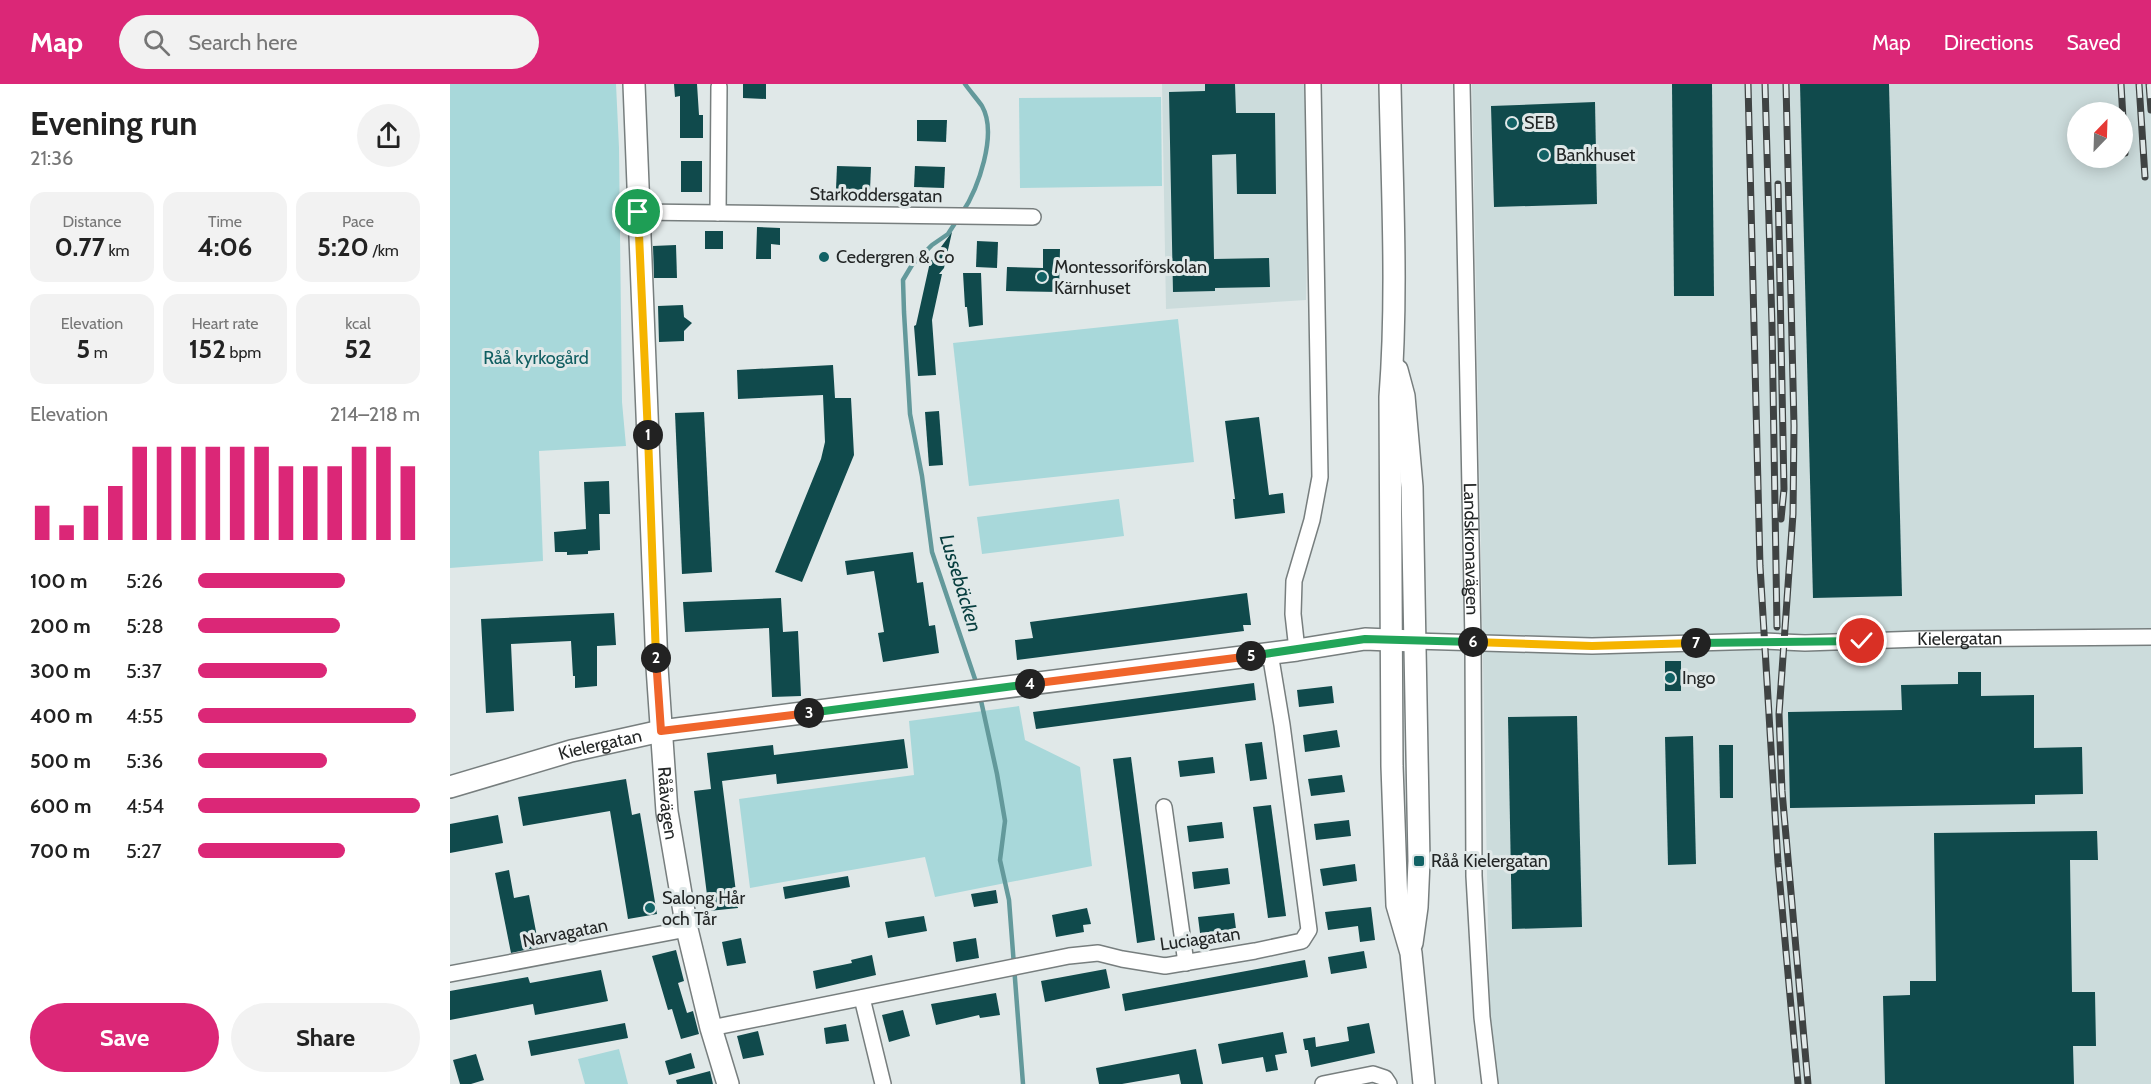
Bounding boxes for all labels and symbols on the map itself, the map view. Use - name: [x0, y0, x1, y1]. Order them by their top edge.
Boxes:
- north arrow: [2067, 102, 2133, 168]
- place label: SEB: [1524, 112, 1555, 134]
- marker: SEB: [1505, 116, 1519, 130]
- place label: Bankhuset: [1556, 144, 1635, 166]
- marker: Bankhuset: [1537, 148, 1551, 162]
- street label: Starkoddersgatan: [809, 183, 943, 207]
- pin: [612, 186, 663, 237]
- place label: Cedergren & Co: [836, 246, 954, 268]
- marker: Cedergren & Co: [817, 250, 831, 264]
- place label: Montessoriförskolan Kärnhuset: [1054, 256, 1207, 299]
- marker: Montessoriförskolan Kärnhuset: [1035, 270, 1049, 284]
- park label: Råå kyrkogård: [483, 347, 589, 369]
- pin: 1: [633, 420, 663, 450]
- street label: Landskronavägen: [1459, 482, 1483, 615]
- water label: Lussebäcken: [935, 531, 987, 635]
- pin: [1836, 615, 1887, 666]
- pin: 6: [1458, 627, 1488, 657]
- street label: Kielergatan: [1917, 627, 2002, 650]
- pin: 7: [1681, 628, 1711, 658]
- pin: 5: [1236, 641, 1266, 671]
- pin: 2: [641, 643, 671, 673]
- place label: Ingo: [1682, 667, 1715, 689]
- pin: 4: [1015, 669, 1045, 699]
- marker: Ingo: [1663, 671, 1677, 685]
- pin: 3: [794, 698, 824, 728]
- street label: Kielergatan: [556, 725, 644, 765]
- street label: Rååvägen: [653, 766, 683, 841]
- place label: Råå Kielergatan: [1431, 850, 1548, 872]
- marker: Råå Kielergatan: [1412, 854, 1426, 868]
- place label: Salong Hår och Tår: [662, 887, 745, 930]
- marker: Salong Hår och Tår: [643, 901, 657, 915]
- street label: Narvagatan: [520, 914, 610, 952]
- street label: Luciagatan: [1158, 922, 1242, 956]

